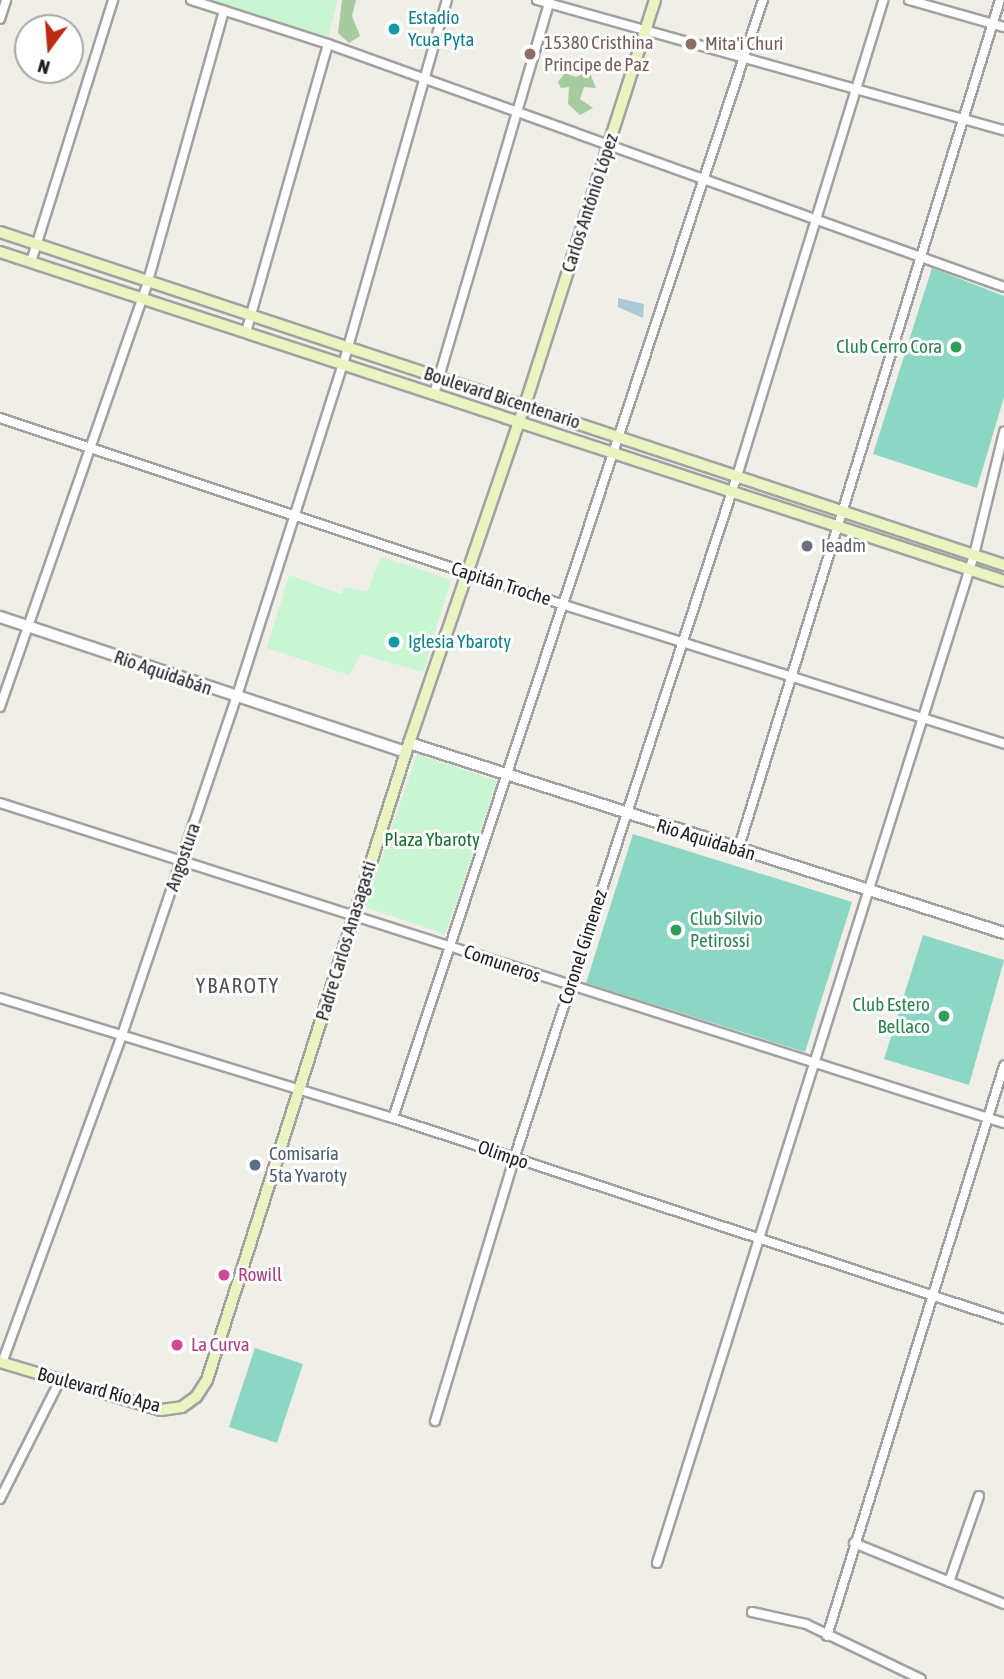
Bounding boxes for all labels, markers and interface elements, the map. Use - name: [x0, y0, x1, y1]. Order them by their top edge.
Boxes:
- place label: Estadio Ycua Pyta: [408, 7, 474, 51]
- north arrow: [14, 14, 84, 84]
- marker: Estadio Ycua Pyta: [386, 21, 402, 37]
- place label: 15380 Cristhina Principe de Paz: [544, 32, 654, 76]
- place label: Mita'i Churi: [705, 33, 783, 55]
- marker: Mita'i Churi: [683, 36, 699, 52]
- marker: 15380 Cristhina Principe de Paz: [522, 46, 538, 62]
- text: N: [35, 55, 52, 79]
- street label: Carlos António López: [557, 131, 623, 275]
- place label: Club Cerro Cora: [836, 336, 942, 358]
- marker: Club Cerro Cora: [948, 339, 964, 355]
- street label: Boulevard Bicentenario: [421, 362, 583, 434]
- place label: Ieadm: [821, 535, 866, 557]
- marker: Ieadm: [799, 538, 815, 554]
- street label: Capitán Troche: [448, 557, 554, 611]
- place label: Iglesia Ybaroty: [408, 631, 511, 653]
- marker: Iglesia Ybaroty: [386, 634, 402, 650]
- street label: Rio Aquidabán: [111, 646, 215, 700]
- street label: Rio Aquidabán: [654, 814, 758, 866]
- street label: Angostura: [161, 820, 205, 894]
- park label: Plaza Ybaroty: [384, 829, 480, 851]
- street label: Padre Carlos Anasagasti: [311, 858, 381, 1024]
- street label: Coronel Gimenez: [554, 887, 612, 1007]
- place label: Club Silvio Petirossi: [690, 908, 763, 952]
- marker: Club Silvio Petirossi: [668, 922, 684, 938]
- street label: Comuneros: [461, 940, 543, 988]
- district label: YBAROTY: [197, 972, 279, 998]
- place label: Club Estero Bellaco: [852, 994, 930, 1038]
- marker: Club Estero Bellaco: [936, 1008, 952, 1024]
- street label: Olimpo: [475, 1136, 531, 1174]
- place label: Comisaría 5ta Yvaroty: [269, 1143, 347, 1187]
- marker: Comisaría 5ta Yvaroty: [247, 1157, 263, 1173]
- place label: Rowill: [238, 1264, 282, 1286]
- marker: Rowill: [216, 1267, 232, 1283]
- place label: La Curva: [191, 1334, 250, 1356]
- marker: La Curva: [169, 1337, 185, 1353]
- street label: Boulevard Río Apa: [35, 1363, 163, 1417]

